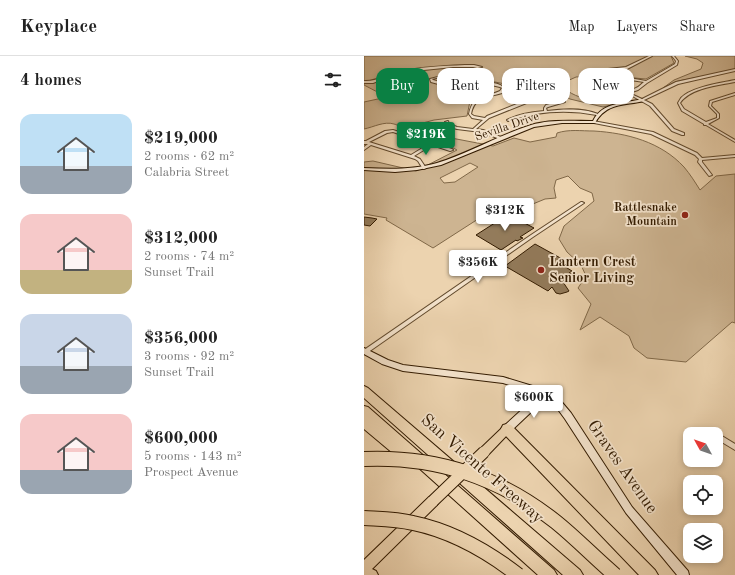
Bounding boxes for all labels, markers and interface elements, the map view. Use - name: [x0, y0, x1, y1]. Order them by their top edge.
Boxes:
- text: Keyplace: [20, 18, 97, 37]
- text: Map: [569, 20, 595, 34]
- text: Layers: [617, 20, 658, 34]
- text: Share: [680, 20, 715, 34]
- chip: Buy: [376, 68, 429, 104]
- chip: Rent: [437, 68, 494, 104]
- chip: Filters: [502, 68, 570, 104]
- chip: New: [578, 68, 634, 104]
- icon: filters: [322, 69, 344, 91]
- text: 4 homes: [20, 72, 82, 89]
- street label: Sevilla Drive: [473, 110, 541, 144]
- pin: $219K: [398, 122, 454, 156]
- text: $219K: [406, 128, 446, 141]
- icon: home: [52, 130, 100, 178]
- text: $219,000: [144, 130, 218, 147]
- text: 2 rooms · 62 m²: [144, 150, 234, 163]
- text: Calabria Street: [144, 166, 229, 179]
- pin: $312K: [477, 198, 533, 232]
- place label: Rattlesnake Mountain: [614, 202, 677, 228]
- text: $312K: [485, 204, 525, 217]
- marker: Rattlesnake Mountain: [680, 210, 690, 220]
- icon: home: [52, 230, 100, 278]
- text: $312,000: [144, 230, 218, 247]
- text: 2 rooms · 74 m²: [144, 250, 234, 263]
- pin: $356K: [450, 250, 506, 284]
- place label: Lantern Crest Senior Living: [549, 255, 636, 285]
- text: $356K: [458, 256, 498, 269]
- marker: Lantern Crest Senior Living: [536, 265, 546, 275]
- text: Sunset Trail: [144, 266, 214, 279]
- icon: home: [52, 330, 100, 378]
- text: $356,000: [144, 330, 218, 347]
- text: 3 rooms · 92 m²: [144, 350, 234, 363]
- text: Sunset Trail: [144, 366, 214, 379]
- pin: $600K: [506, 385, 562, 419]
- text: $600K: [514, 391, 554, 404]
- street label: San Vicente Freeway: [417, 411, 547, 527]
- street label: Graves Avenue: [584, 417, 660, 517]
- north arrow: [683, 427, 723, 467]
- map controls: [683, 427, 723, 563]
- icon: home: [52, 430, 100, 478]
- text: $600,000: [144, 430, 218, 447]
- text: 5 rooms · 143 m²: [144, 450, 242, 463]
- text: Prospect Avenue: [144, 466, 238, 479]
- button: locate: [683, 475, 723, 515]
- button: layers: [683, 523, 723, 563]

